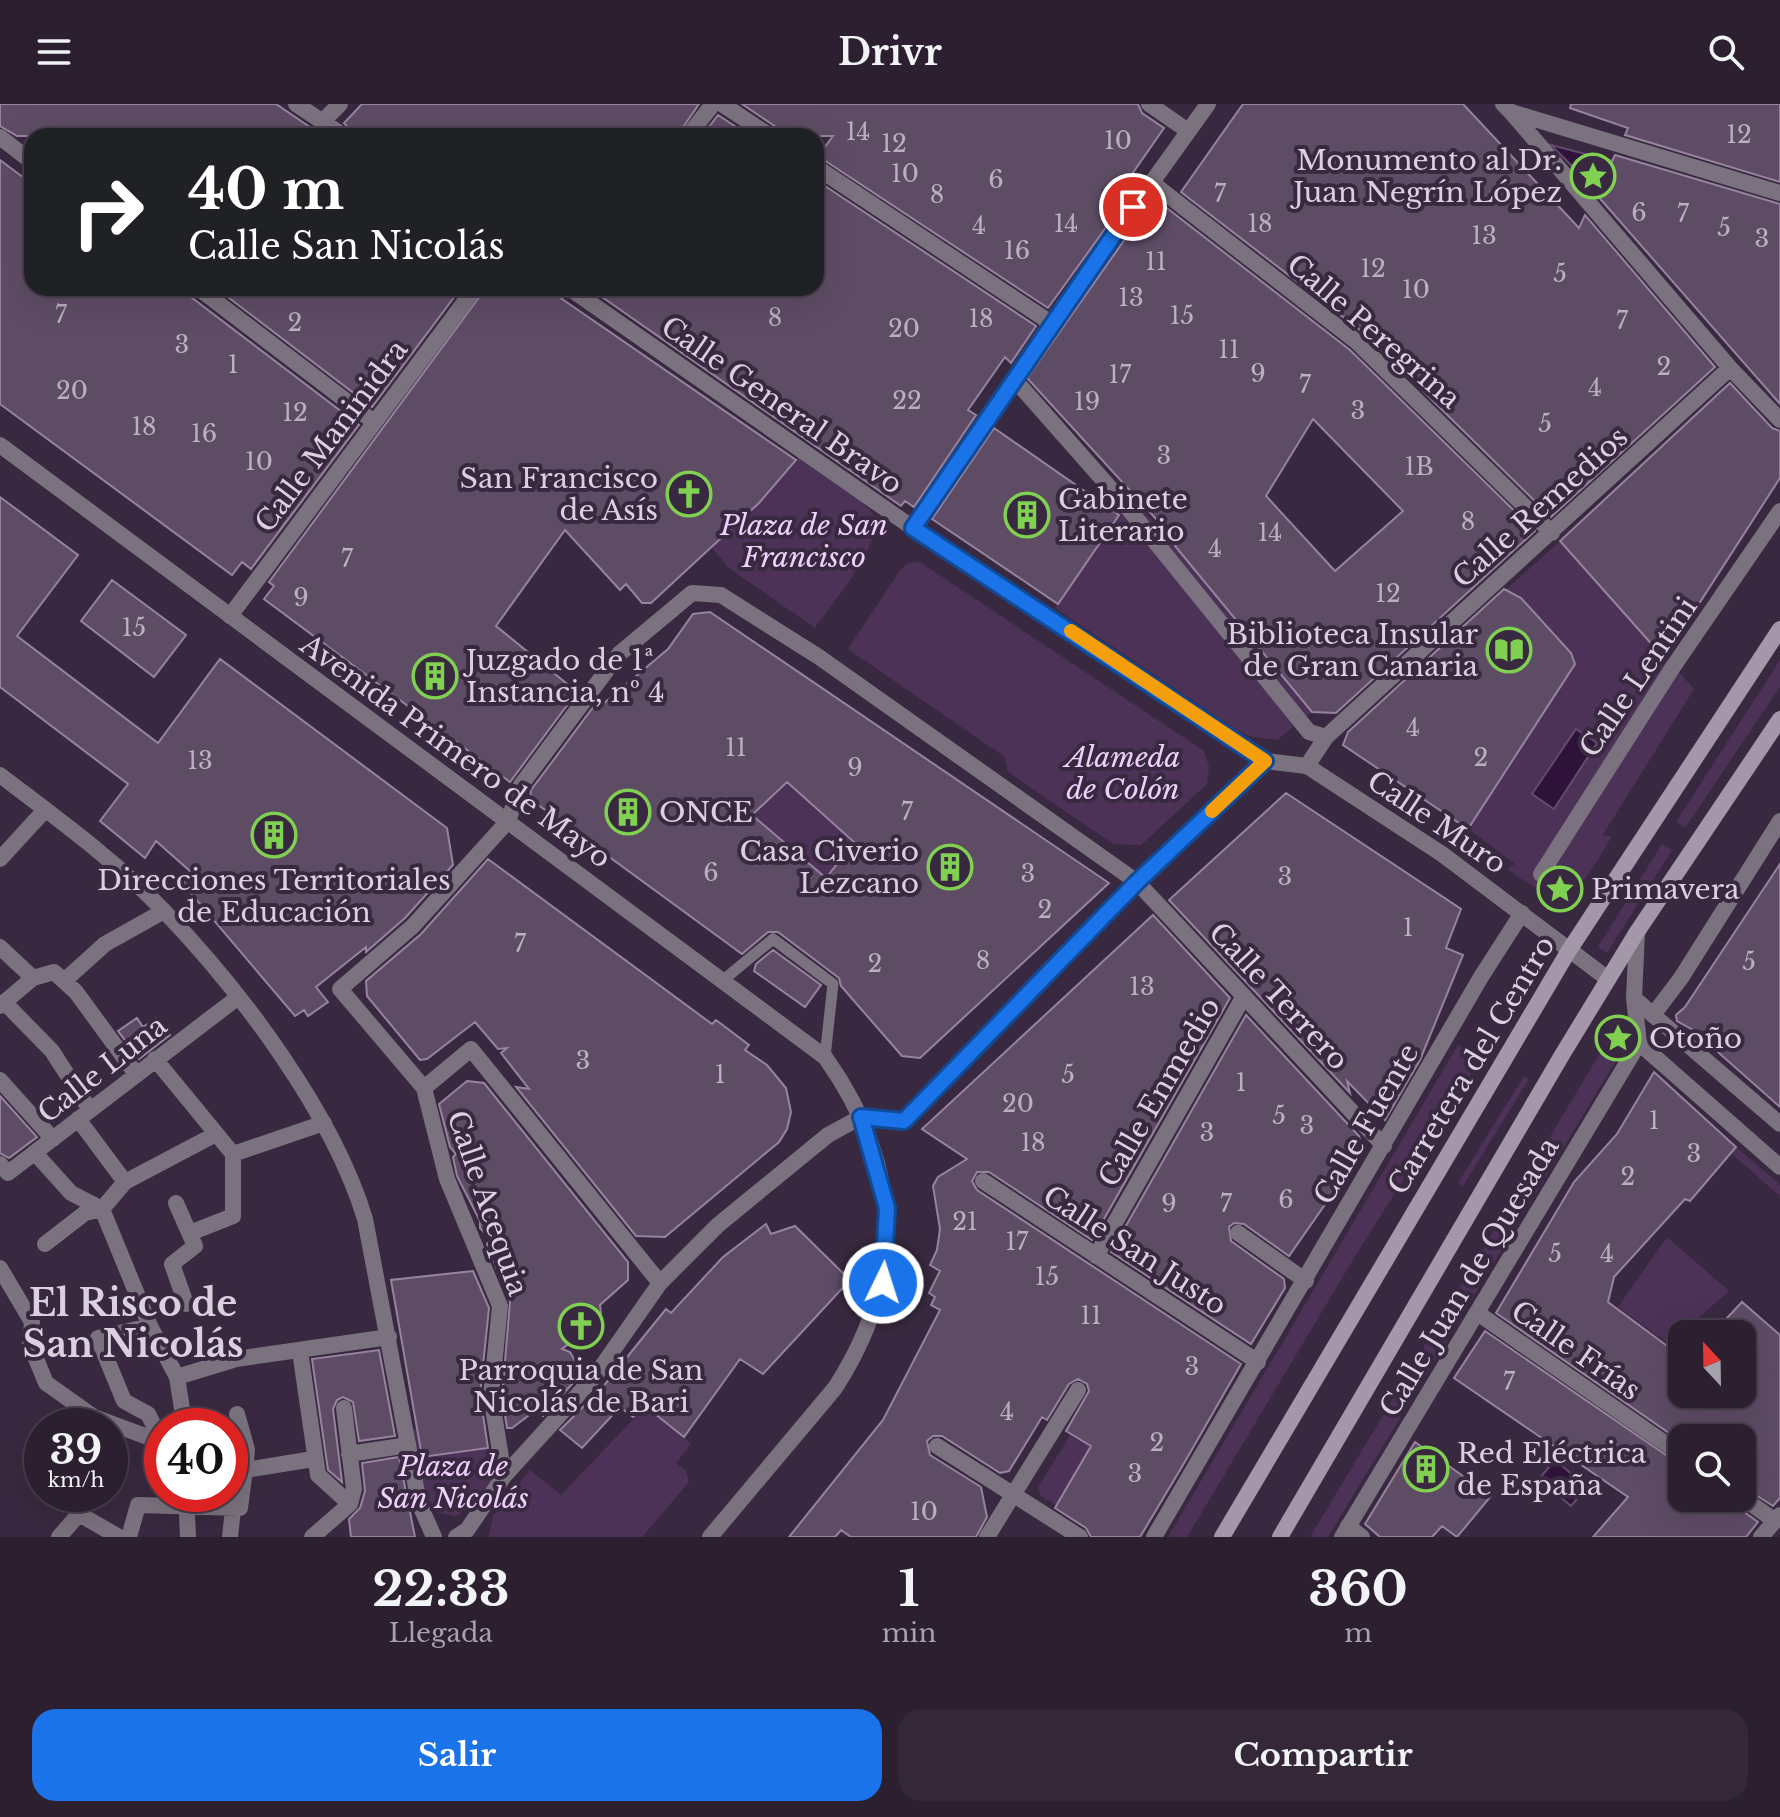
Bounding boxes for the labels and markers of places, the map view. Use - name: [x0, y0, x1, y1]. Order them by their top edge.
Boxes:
- place label: Monumento al Dr. Juan Negrín López: [1289, 143, 1562, 210]
- place icon: Monumento al Dr. Juan Negrín López: [1569, 152, 1617, 200]
- pin: [1099, 173, 1167, 241]
- place label: San Francisco de Asís: [460, 461, 658, 528]
- church icon: San Francisco de Asís: [665, 470, 713, 518]
- place label: Gabinete Literario: [1058, 482, 1188, 549]
- building icon: Gabinete Literario: [1003, 491, 1051, 539]
- place label: Biblioteca Insular de Gran Canaria: [1226, 617, 1479, 684]
- library icon: Biblioteca Insular de Gran Canaria: [1485, 626, 1533, 674]
- place label: Juzgado de 1ª Instancia, nº 4: [462, 643, 665, 710]
- building icon: Juzgado de 1ª Instancia, nº 4: [411, 652, 459, 700]
- building icon: ONCE: [604, 788, 652, 836]
- place label: ONCE: [659, 795, 753, 830]
- building icon: Direcciones Territoriales de Educación: [250, 811, 298, 859]
- place label: Casa Civerio Lezcano: [739, 834, 919, 901]
- building icon: Casa Civerio Lezcano: [926, 843, 974, 891]
- place label: Direcciones Territoriales de Educación: [97, 863, 451, 930]
- place icon: Primavera: [1536, 865, 1584, 913]
- place label: Primavera: [1591, 872, 1740, 907]
- place icon: Otoño: [1594, 1014, 1642, 1062]
- place label: Otoño: [1649, 1021, 1742, 1056]
- church icon: Parroquia de San Nicolás de Bari: [557, 1302, 605, 1350]
- place label: Parroquia de San Nicolás de Bari: [459, 1353, 703, 1420]
- place label: Red Eléctrica de España: [1457, 1436, 1647, 1503]
- building icon: Red Eléctrica de España: [1402, 1445, 1450, 1493]

